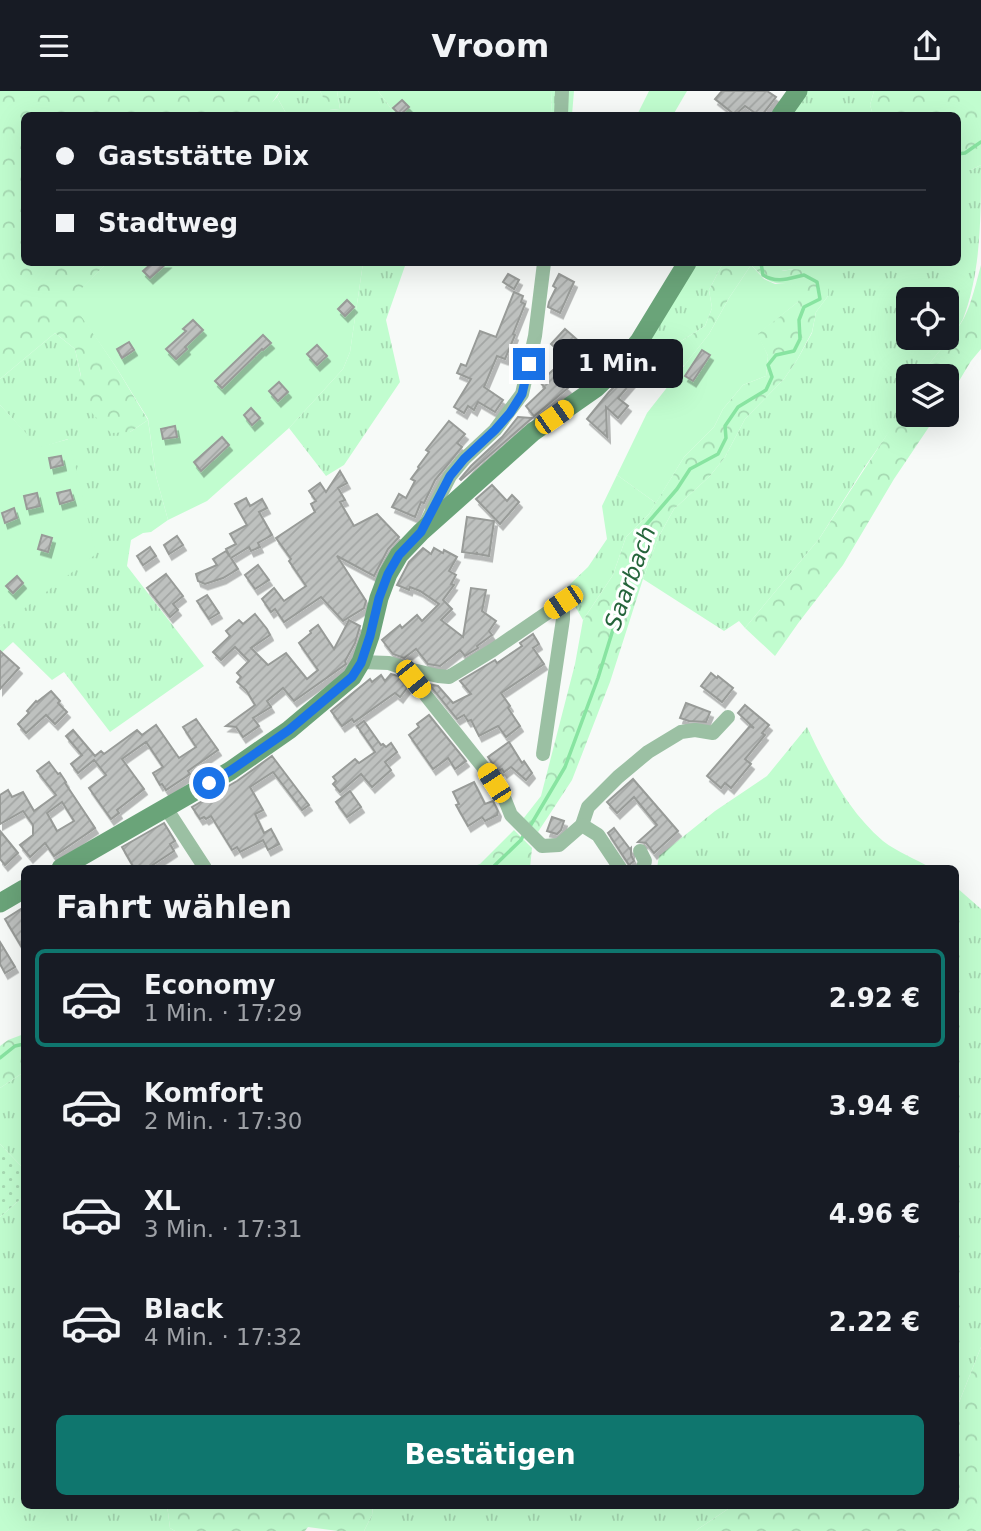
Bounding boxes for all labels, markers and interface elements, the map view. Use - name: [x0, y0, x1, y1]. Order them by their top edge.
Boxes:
- icon: menu: [35, 27, 73, 65]
- text: Vroom: [432, 27, 549, 65]
- icon: share: [908, 27, 946, 65]
- text: Gaststätte Dix: [98, 141, 309, 171]
- text: Stadtweg: [98, 208, 238, 238]
- map controls: [896, 287, 959, 427]
- button: locate: [896, 287, 959, 350]
- callout: 1 Min.: [554, 339, 683, 389]
- route end: [513, 348, 545, 380]
- text: 1 Min.: [578, 350, 658, 376]
- button: layers: [896, 364, 959, 427]
- car: [531, 396, 578, 438]
- water label: Saarbach: [599, 523, 661, 633]
- car: [540, 582, 587, 622]
- car: [392, 656, 435, 702]
- car: [474, 760, 515, 806]
- route start: [193, 767, 225, 799]
- text: Fahrt wählen: [56, 888, 292, 926]
- icon: car: [60, 967, 123, 1030]
- text: Economy: [144, 970, 275, 1000]
- text: 2.92 €: [829, 983, 920, 1013]
- text: 1 Min. · 17:29: [144, 1000, 302, 1026]
- icon: car: [60, 1075, 123, 1138]
- text: Komfort: [144, 1078, 263, 1108]
- text: 3.94 €: [829, 1091, 920, 1121]
- text: 2 Min. · 17:30: [144, 1108, 302, 1134]
- icon: car: [60, 1183, 123, 1246]
- text: XL: [144, 1186, 181, 1216]
- text: 4.96 €: [829, 1199, 920, 1229]
- text: 3 Min. · 17:31: [144, 1216, 302, 1242]
- icon: car: [60, 1291, 123, 1354]
- text: Black: [144, 1294, 223, 1324]
- text: 2.22 €: [829, 1307, 920, 1337]
- text: 4 Min. · 17:32: [144, 1324, 302, 1350]
- button: Bestätigen: [56, 1415, 924, 1495]

